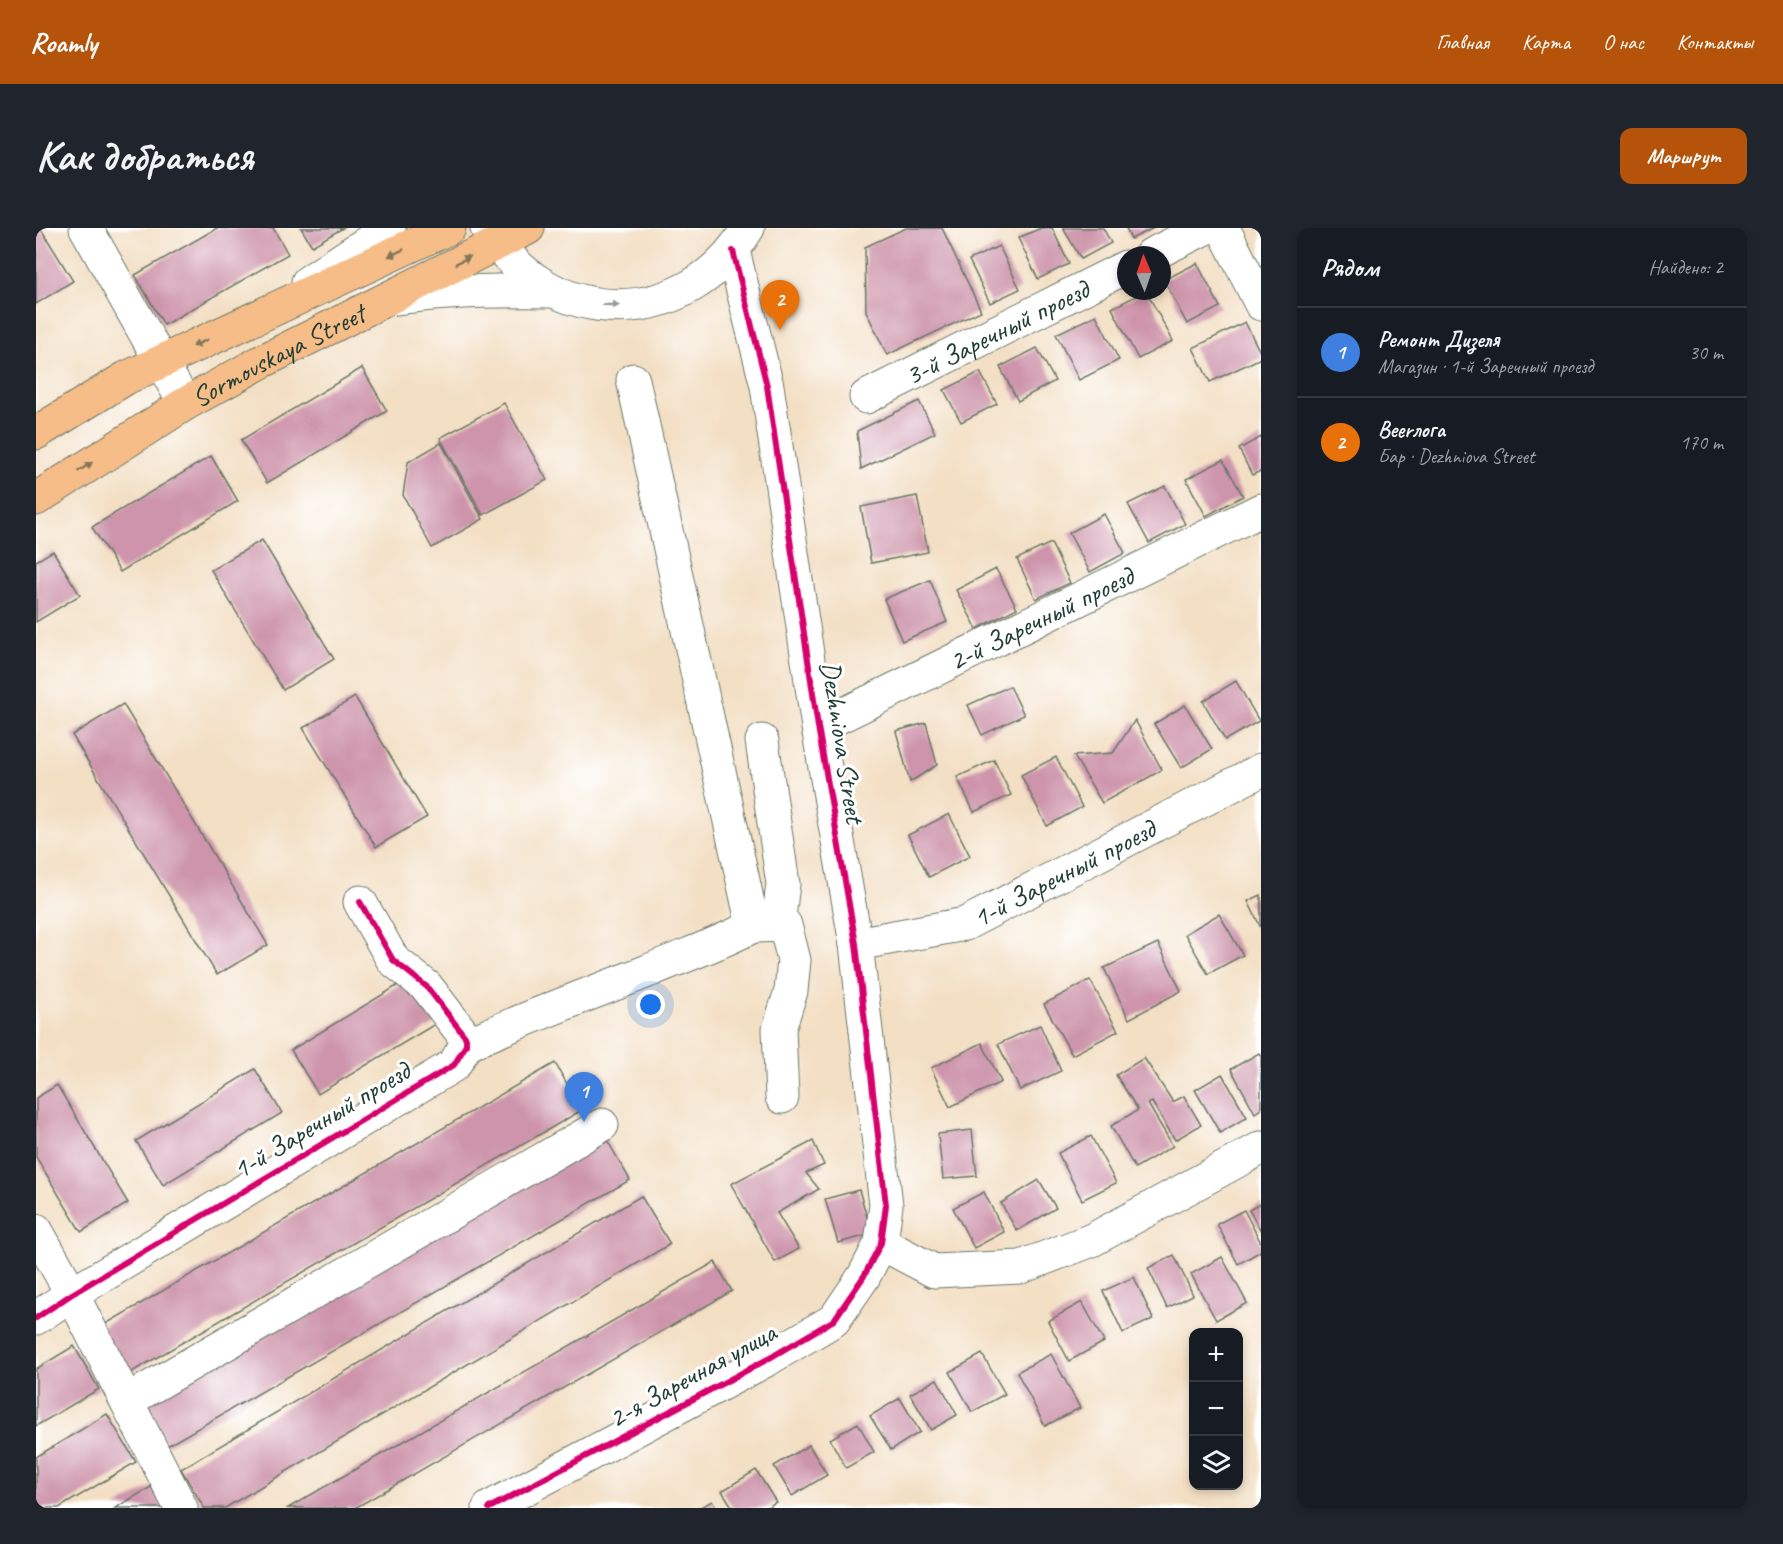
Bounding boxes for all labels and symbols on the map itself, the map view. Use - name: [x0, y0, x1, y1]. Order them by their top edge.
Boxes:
- north arrow: [1117, 246, 1171, 300]
- one-way arrow: [388, 248, 405, 257]
- one-way arrow: [455, 256, 472, 265]
- street label: 3-й Заречный проезд: [899, 270, 1097, 392]
- pin: 2: [760, 280, 800, 330]
- street label: Sormovskaya Street: [185, 294, 374, 414]
- one-way arrow: [601, 301, 620, 310]
- one-way arrow: [191, 339, 209, 349]
- one-way arrow: [77, 462, 94, 473]
- street label: 2-й Заречный проезд: [943, 557, 1141, 678]
- street label: Dezhniova Street: [813, 659, 873, 828]
- street label: 1-й Заречный проезд: [966, 809, 1164, 935]
- your location: [636, 990, 665, 1019]
- street label: 1-й Заречный проезд: [226, 1052, 419, 1187]
- pin: 1: [564, 1072, 604, 1122]
- street label: 2-я Заречная улица: [602, 1314, 783, 1435]

